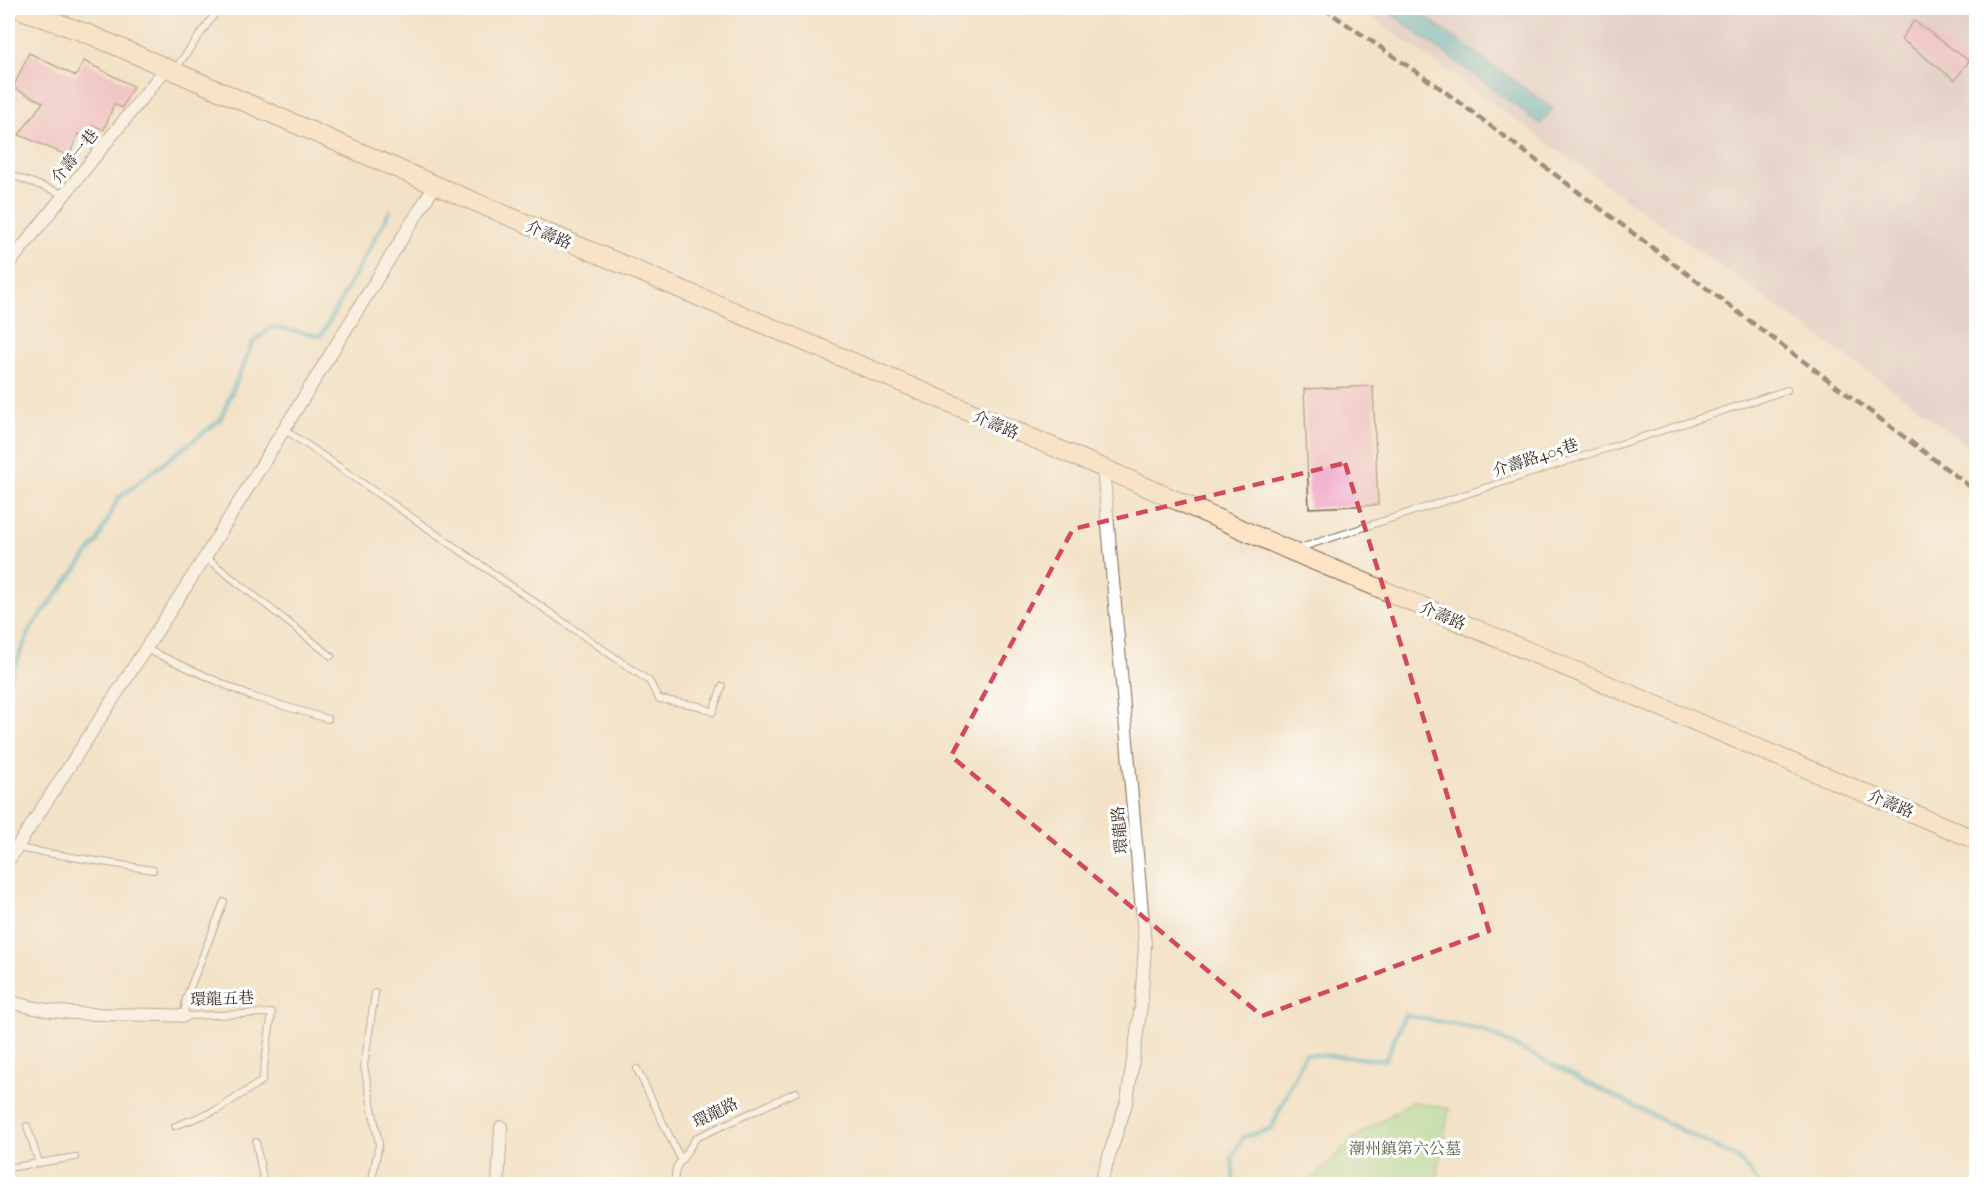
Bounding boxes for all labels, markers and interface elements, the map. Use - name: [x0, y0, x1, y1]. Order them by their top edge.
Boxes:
- street label: 介壽一巷: [47, 125, 102, 187]
- street label: 介壽路: [523, 216, 575, 253]
- street label: 介壽路: [970, 406, 1022, 443]
- street label: 介壽路405巷: [1490, 435, 1581, 480]
- street label: 介壽路: [1417, 597, 1469, 634]
- street label: 介壽路: [1865, 785, 1917, 822]
- street label: 環龍路: [1108, 805, 1131, 855]
- street label: 環龍五巷: [190, 988, 254, 1009]
- street label: 環龍路: [689, 1093, 741, 1132]
- park label: 潮州鎮第六公墓: [1349, 1139, 1461, 1158]

